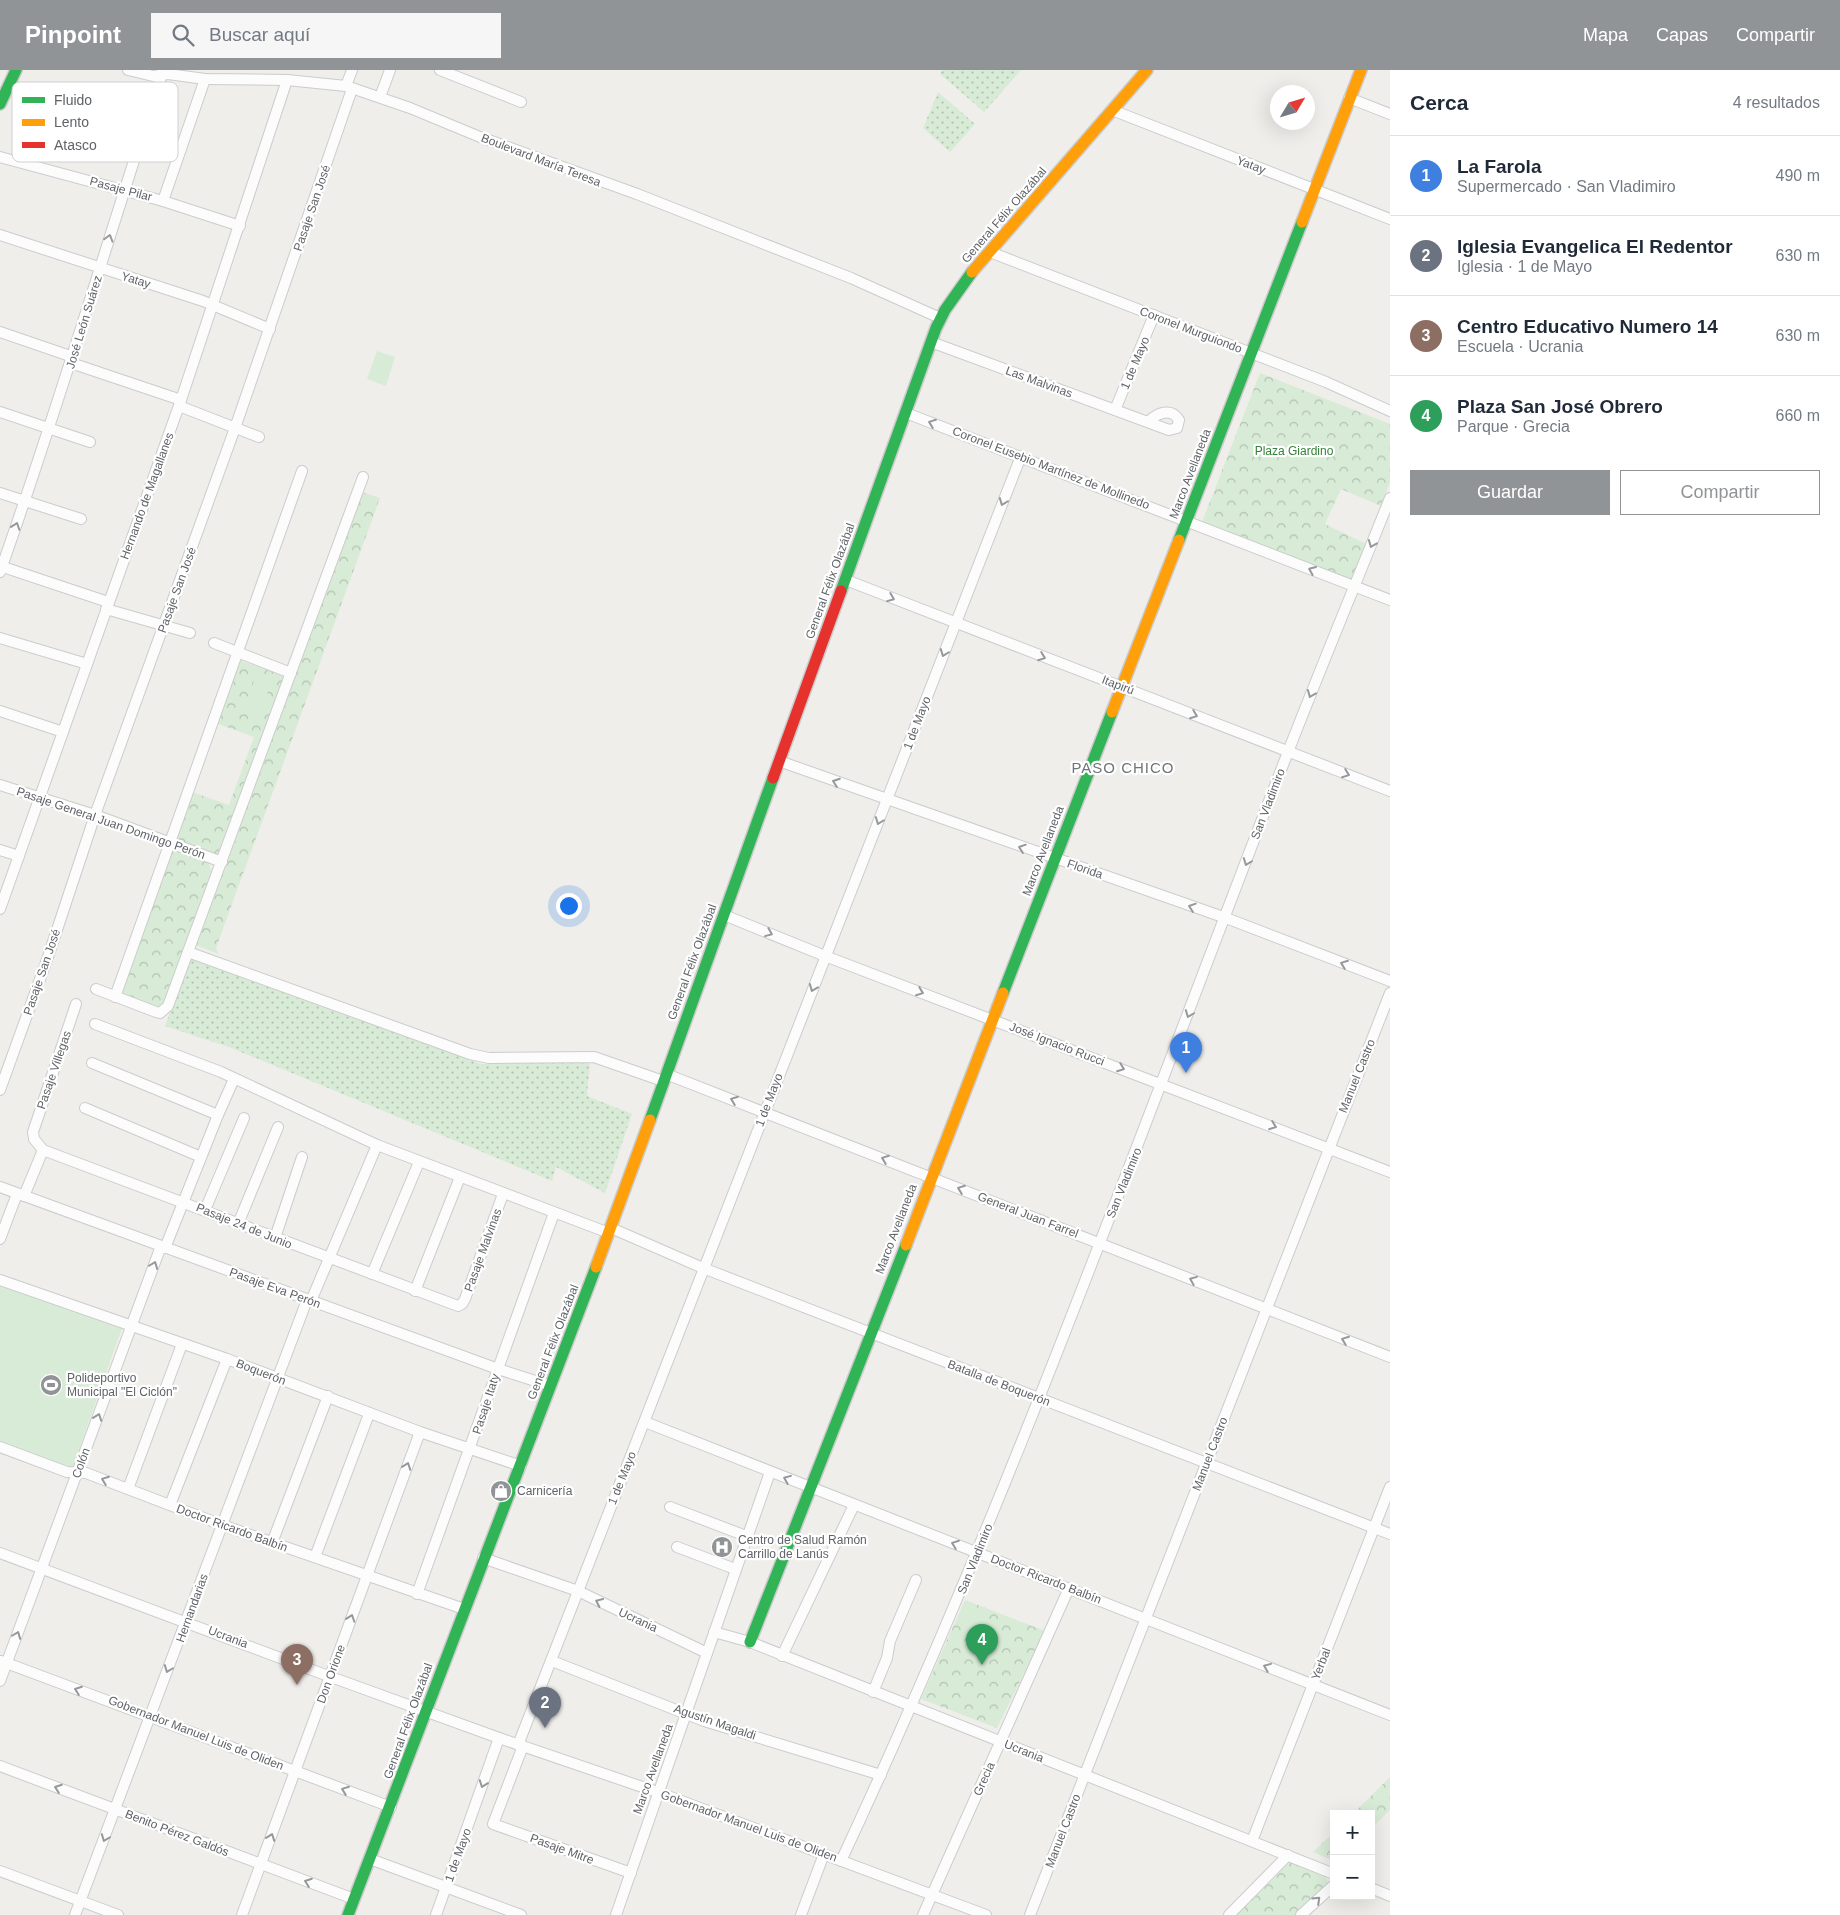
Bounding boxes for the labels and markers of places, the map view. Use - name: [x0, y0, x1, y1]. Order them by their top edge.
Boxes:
- pin: 1: [1170, 1032, 1202, 1073]
- place label: Polideportivo Municipal "El Ciclón": [67, 1371, 177, 1399]
- sports icon: Polideportivo Municipal "El Ciclón": [39, 1373, 63, 1397]
- shop icon: Carnicería: [489, 1479, 513, 1503]
- place label: Carnicería: [517, 1484, 573, 1498]
- place label: Centro de Salud Ramón Carrillo de Lanús: [738, 1533, 867, 1561]
- hospital icon: Centro de Salud Ramón Carrillo de Lanús: [710, 1535, 734, 1559]
- pin: 4: [966, 1624, 998, 1665]
- pin: 3: [281, 1644, 313, 1685]
- pin: 2: [529, 1687, 561, 1728]

